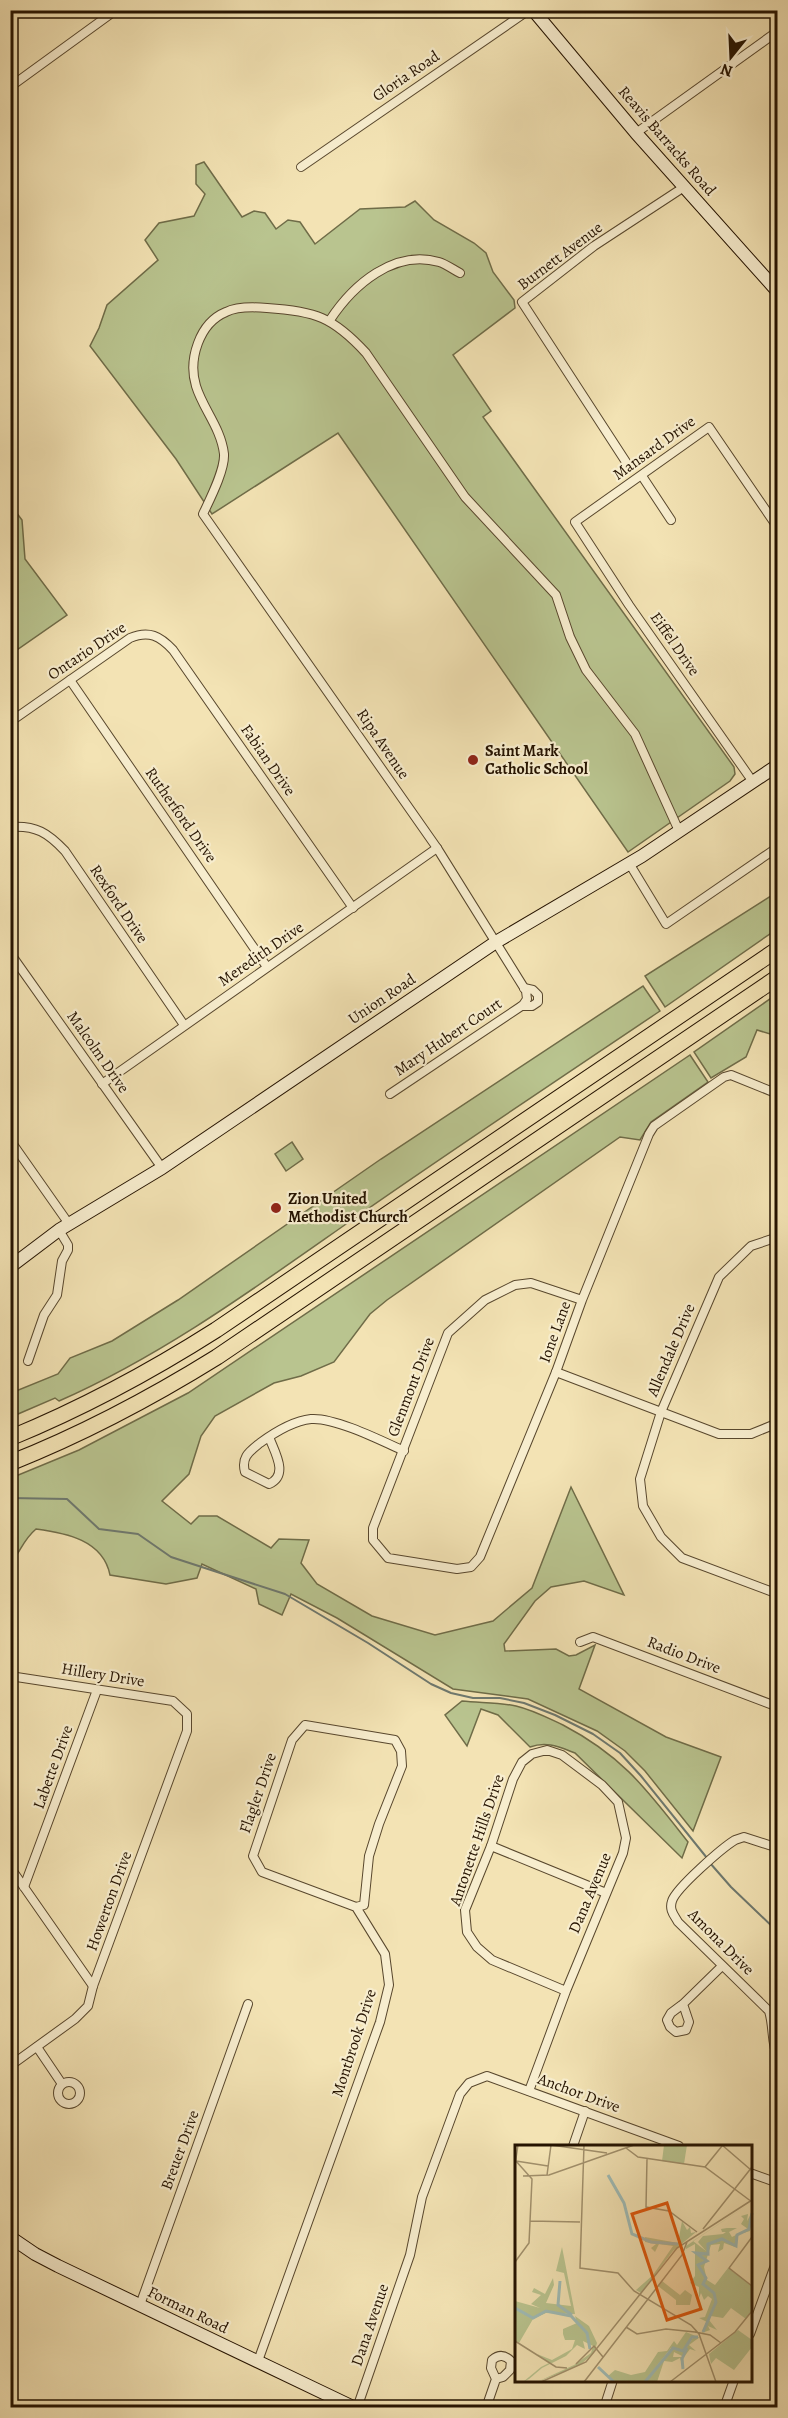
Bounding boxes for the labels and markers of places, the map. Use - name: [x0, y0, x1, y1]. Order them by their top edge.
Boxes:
- place label: Saint Mark Catholic School: [485, 740, 589, 780]
- marker: Saint Mark Catholic School: [466, 753, 480, 767]
- place label: Zion United Methodist Church: [288, 1188, 408, 1228]
- marker: Zion United Methodist Church: [269, 1201, 283, 1215]

